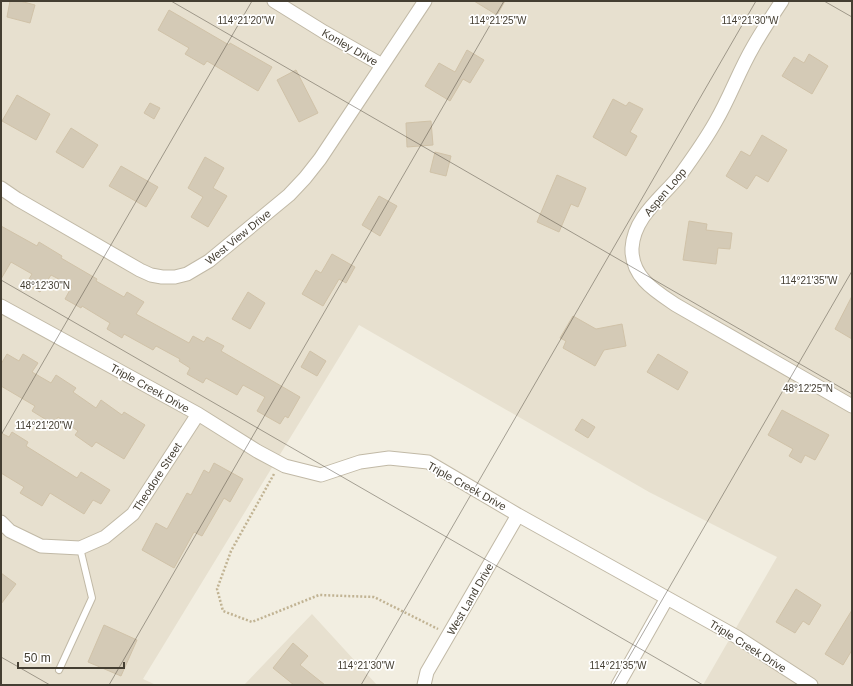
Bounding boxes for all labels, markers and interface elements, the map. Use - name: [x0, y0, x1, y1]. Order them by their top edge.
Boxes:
- text: 114°21'20"W: [217, 15, 275, 26]
- text: 114°21'25"W: [469, 15, 527, 26]
- text: 114°21'30"W: [721, 15, 779, 26]
- street label: Konley Drive: [320, 26, 380, 68]
- street label: Aspen Loop: [642, 166, 688, 218]
- street label: West View Drive: [203, 207, 273, 267]
- text: 114°21'35"W: [780, 275, 838, 286]
- text: 48°12'30"N: [20, 280, 70, 291]
- street label: Triple Creek Drive: [109, 361, 191, 415]
- text: 48°12'25"N: [783, 383, 833, 394]
- text: 114°21'20"W: [15, 420, 73, 431]
- street label: Theodore Street: [130, 440, 184, 514]
- street label: Triple Creek Drive: [426, 459, 508, 513]
- street label: West Land Drive: [445, 561, 495, 637]
- street label: Triple Creek Drive: [707, 618, 789, 674]
- scale bar: [18, 644, 124, 670]
- text: 50 m: [24, 651, 51, 665]
- text: 114°21'30"W: [337, 660, 395, 671]
- text: 114°21'35"W: [589, 660, 647, 671]

